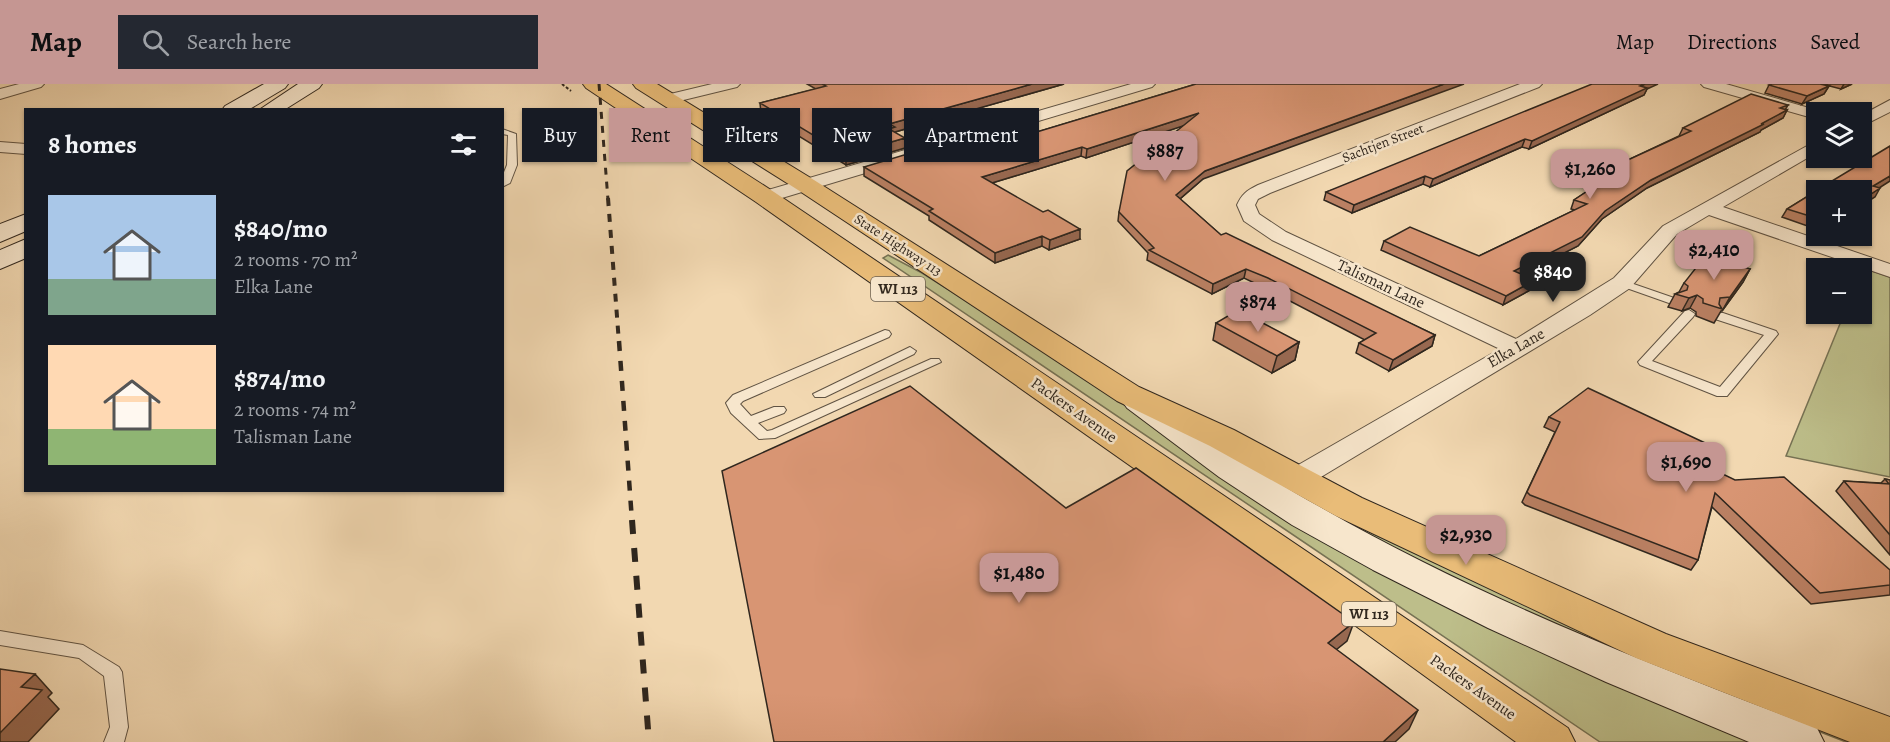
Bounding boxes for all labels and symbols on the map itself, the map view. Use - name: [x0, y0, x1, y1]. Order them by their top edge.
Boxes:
- street label: Sachtjen Street: [1339, 119, 1427, 167]
- pin: $887: [1129, 131, 1201, 182]
- pin: $1,260: [1541, 149, 1639, 200]
- street label: State Highway 113: [850, 209, 946, 281]
- pin: $2,410: [1665, 230, 1763, 281]
- pin: $840: [1517, 252, 1589, 303]
- street label: Talisman Lane: [1334, 254, 1428, 314]
- road number: WI 113: [871, 277, 925, 301]
- pin: $874: [1222, 282, 1294, 333]
- street label: Elka Lane: [1483, 323, 1549, 373]
- street label: Packers Avenue: [1026, 372, 1122, 448]
- pin: $1,690: [1637, 442, 1735, 493]
- pin: $2,930: [1417, 515, 1515, 566]
- pin: $1,480: [970, 553, 1068, 604]
- road number: WI 113: [1342, 602, 1396, 626]
- street label: Packers Avenue: [1425, 649, 1521, 725]

